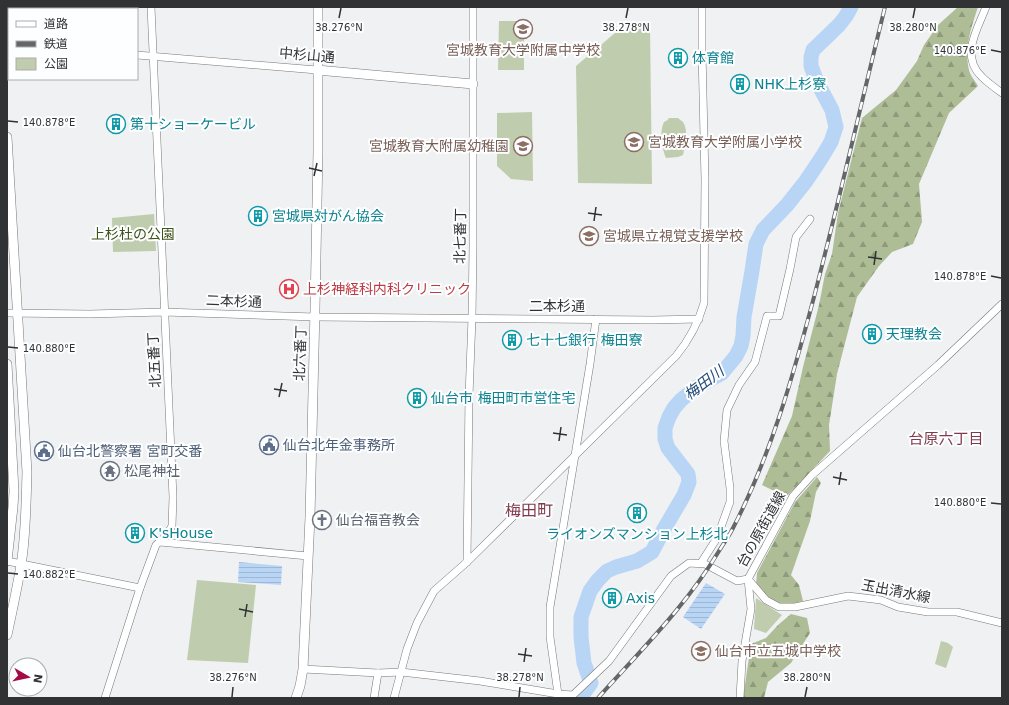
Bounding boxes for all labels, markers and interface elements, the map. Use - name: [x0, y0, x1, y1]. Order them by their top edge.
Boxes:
- legend: [8, 8, 138, 80]
- text: 道路: [44, 17, 68, 31]
- school or university icon: 宮城教育大学附属中学校: [512, 18, 534, 40]
- text: 38.276°N: [315, 22, 363, 33]
- text: 38.278°N: [602, 22, 650, 33]
- text: 38.280°N: [889, 22, 937, 33]
- text: 鉄道: [44, 37, 68, 51]
- place label: 宮城教育大学附属中学校: [446, 42, 600, 58]
- street label: 中杉山通: [278, 45, 336, 65]
- text: 140.876°E: [934, 45, 986, 56]
- building icon: 体育館: [667, 47, 689, 69]
- place label: 体育館: [692, 50, 734, 66]
- text: 公園: [44, 57, 68, 71]
- building icon: NHK上杉寮: [729, 73, 751, 95]
- place label: NHK上杉寮: [754, 76, 826, 92]
- building icon: 第十ショーケービル: [105, 113, 127, 135]
- place label: 第十ショーケービル: [130, 116, 256, 132]
- text: 140.878°E: [23, 117, 75, 128]
- school or university icon: 宮城教育大学附属小学校: [623, 131, 645, 153]
- place label: 宮城教育大学附属小学校: [648, 134, 802, 150]
- school or university icon: 宮城教育大附属幼稚園: [512, 135, 534, 157]
- place label: 宮城教育大附属幼稚園: [369, 138, 509, 154]
- building icon: 宮城県対がん協会: [247, 205, 269, 227]
- place label: 宮城県対がん協会: [272, 208, 384, 224]
- street label: 北七番丁: [452, 208, 468, 264]
- school or university icon: 宮城県立視覚支援学校: [578, 225, 600, 247]
- park label: 上杉杜の公園: [91, 226, 175, 242]
- place label: 宮城県立視覚支援学校: [603, 228, 743, 244]
- text: 140.878°E: [934, 271, 986, 282]
- hospital icon: 上杉神経科内科クリニック: [278, 278, 300, 300]
- place label: 上杉神経科内科クリニック: [303, 281, 471, 297]
- street label: 二本杉通: [206, 292, 262, 310]
- street label: 二本杉通: [529, 298, 585, 314]
- building icon: 天理教会: [861, 323, 883, 345]
- street label: 北六番丁: [291, 325, 309, 381]
- place label: 天理教会: [886, 326, 942, 342]
- building icon: 七十七銀行 梅田寮: [501, 329, 523, 351]
- street label: 北五番丁: [145, 332, 163, 388]
- place label: 七十七銀行 梅田寮: [526, 332, 642, 348]
- text: 140.880°E: [23, 343, 75, 354]
- water label: 梅田川: [681, 361, 729, 404]
- building icon: 仙台市 梅田町市営住宅: [406, 387, 428, 409]
- place label: 仙台市 梅田町市営住宅: [431, 390, 575, 406]
- district label: 台原六丁目: [908, 430, 984, 448]
- public building icon: 仙台北年金事務所: [258, 434, 280, 456]
- place label: 仙台北年金事務所: [283, 437, 395, 453]
- public building icon: 仙台北警察署 宮町交番: [33, 440, 55, 462]
- place label: 仙台北警察署 宮町交番: [58, 443, 202, 459]
- temple icon: 松尾神社: [99, 460, 121, 482]
- place label: 松尾神社: [124, 463, 180, 479]
- street label: 台の原街道線: [734, 488, 788, 570]
- text: 140.880°E: [934, 497, 986, 508]
- district label: 梅田町: [505, 501, 553, 520]
- building icon: ライオンズマンション上杉北: [626, 502, 648, 524]
- church icon: 仙台福音教会: [311, 509, 333, 531]
- place label: 仙台福音教会: [336, 512, 420, 528]
- building icon: K'sHouse: [124, 522, 146, 544]
- place label: K'sHouse: [149, 525, 213, 541]
- place label: ライオンズマンション上杉北: [546, 526, 728, 542]
- text: 140.882°E: [23, 569, 75, 580]
- street label: 玉出清水線: [860, 576, 932, 606]
- building icon: Axis: [601, 587, 623, 609]
- place label: Axis: [626, 590, 655, 606]
- school or university icon: 仙台市立五城中学校: [690, 640, 712, 662]
- place label: 仙台市立五城中学校: [715, 643, 841, 659]
- north arrow: [8, 657, 48, 697]
- text: 38.276°N: [209, 672, 257, 683]
- text: 38.278°N: [496, 672, 544, 683]
- text: 38.280°N: [783, 672, 831, 683]
- text: N: [30, 673, 45, 684]

